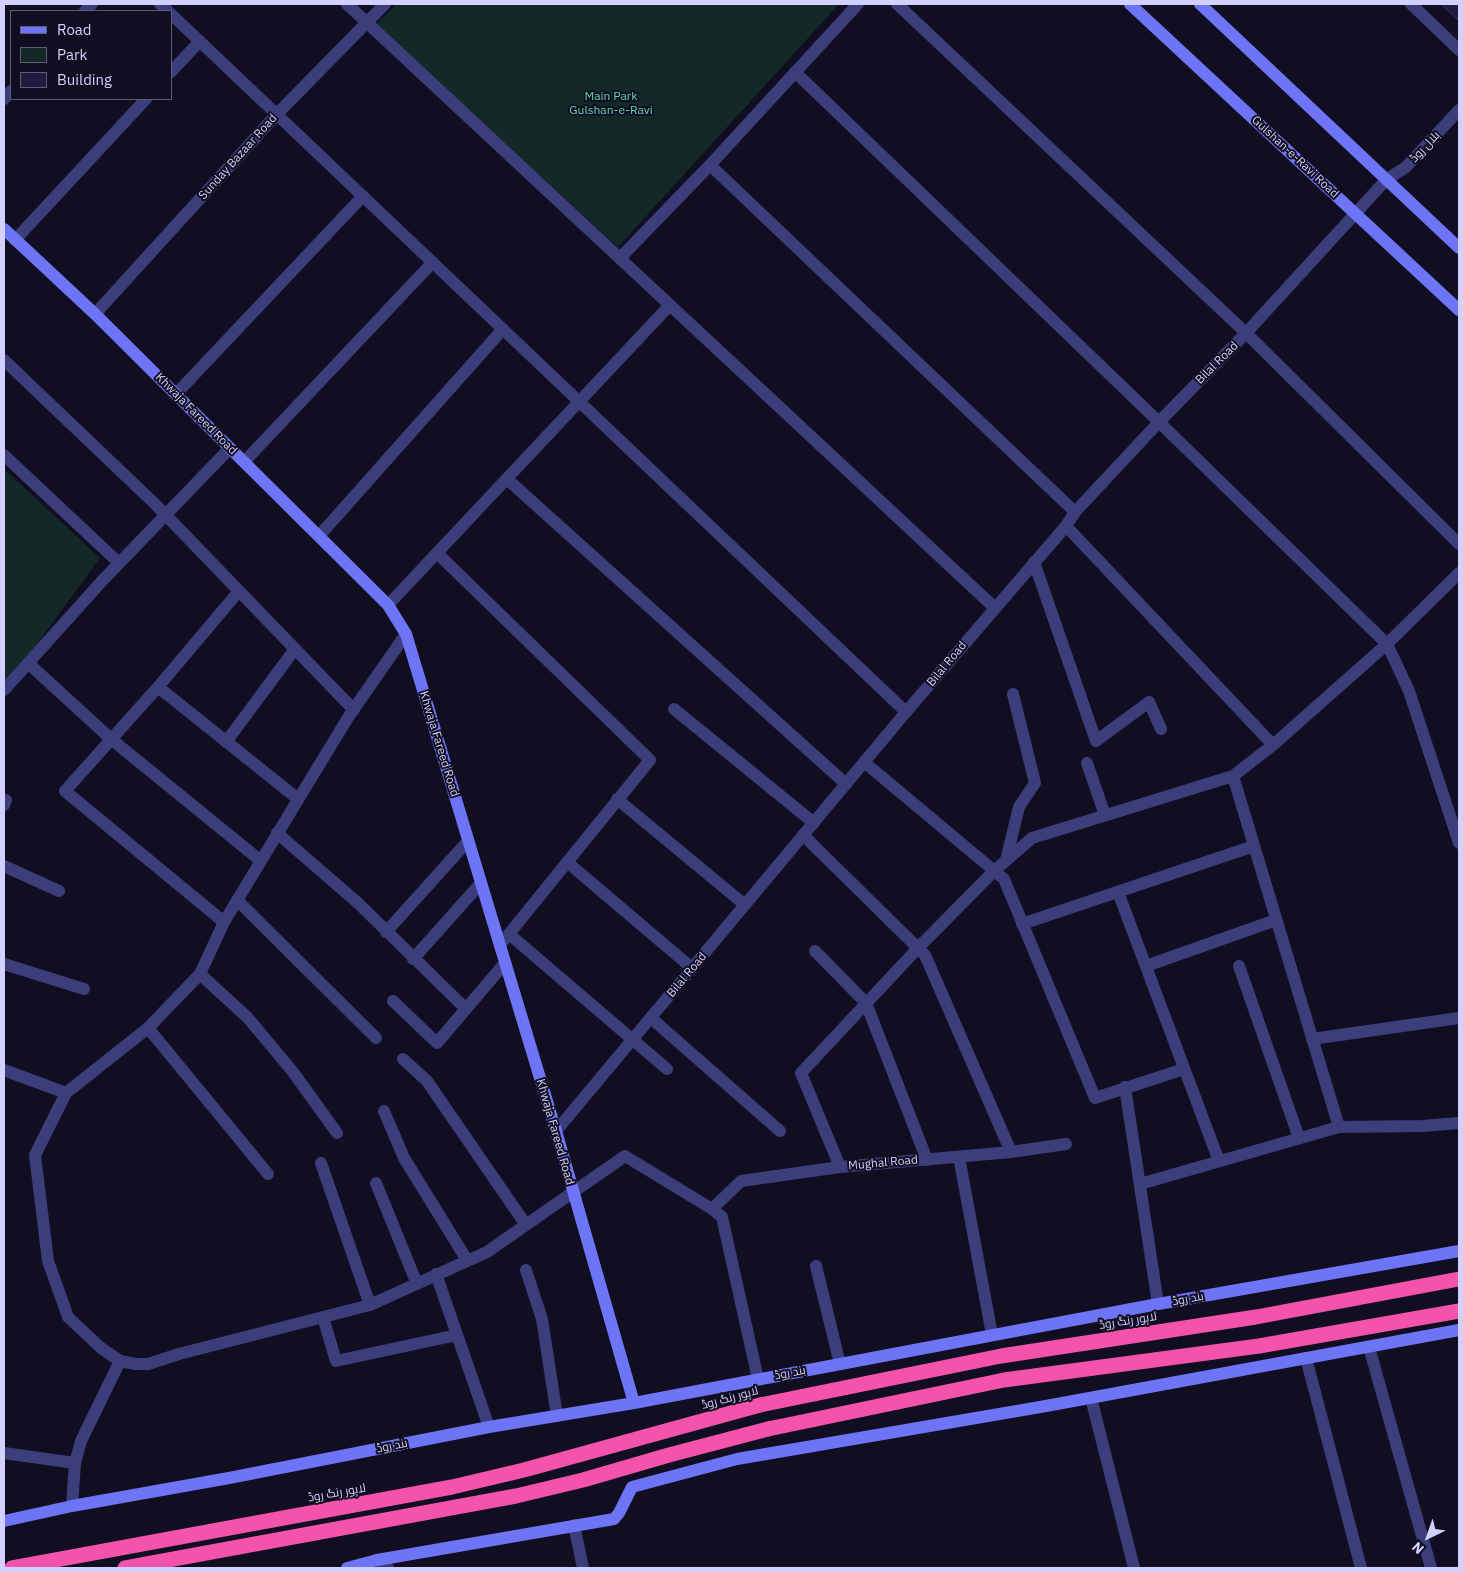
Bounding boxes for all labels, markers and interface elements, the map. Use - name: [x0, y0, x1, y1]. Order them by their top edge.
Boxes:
- legend: [10, 10, 172, 100]
- text: Road: [57, 20, 92, 39]
- text: Park: [57, 45, 87, 64]
- text: Building: [57, 70, 112, 89]
- park label: Main Park Gulshan-e-Ravi: [569, 90, 653, 118]
- street label: Sunday Bazaar Road: [196, 111, 280, 203]
- street label: Gulshan-e-Ravi Road: [1248, 113, 1342, 201]
- street label: بلال روڈ: [1407, 128, 1443, 166]
- street label: Bilal Road: [1193, 339, 1241, 387]
- street label: Khwaja Fareed Road: [152, 370, 240, 458]
- street label: Bilal Road: [924, 639, 970, 689]
- street label: Khwaja Fareed Road: [416, 689, 462, 799]
- street label: Bilal Road: [664, 950, 710, 1000]
- street label: Khwaja Fareed Road: [533, 1077, 577, 1187]
- street label: Mughal Road: [848, 1153, 918, 1173]
- street label: بند روڈ: [1171, 1289, 1205, 1309]
- street label: لاہور رنگ روڈ: [1098, 1309, 1158, 1333]
- street label: بند روڈ: [773, 1363, 807, 1383]
- street label: لاہور رنگ روڈ: [700, 1383, 760, 1413]
- street label: بند روڈ: [375, 1436, 409, 1456]
- street label: لاہور رنگ روڈ: [307, 1481, 367, 1505]
- north arrow: [1403, 1512, 1453, 1562]
- text: N: [1408, 1538, 1428, 1558]

